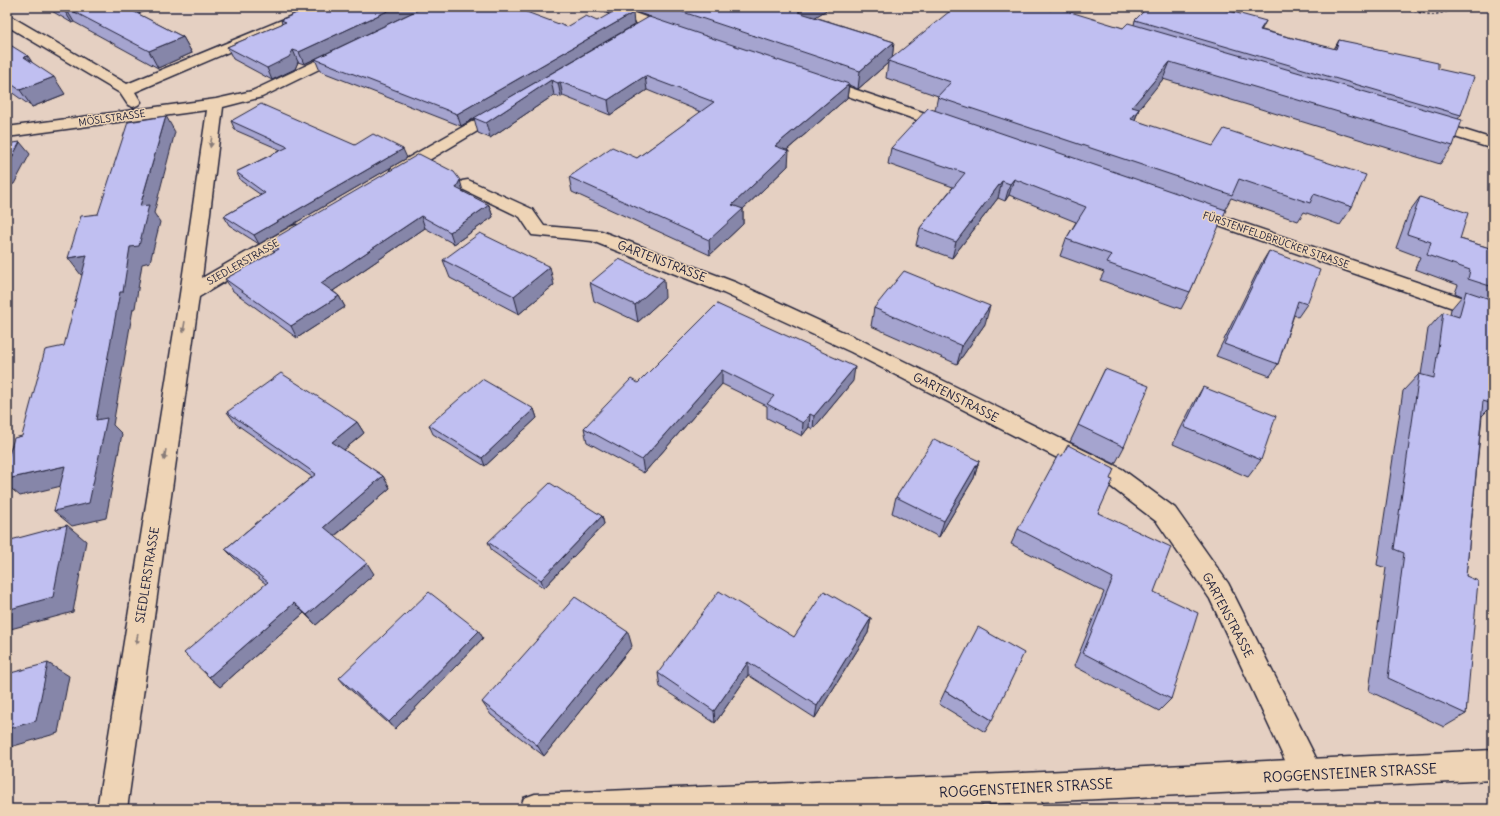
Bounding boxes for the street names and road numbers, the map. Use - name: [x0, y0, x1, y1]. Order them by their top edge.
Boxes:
- street label: MÖSLSTRASSE: [78, 107, 146, 129]
- street label: FÜRSTENFELDBRUCKER STRASSE: [1201, 209, 1351, 271]
- street label: SIEDLERSTRASSE: [205, 236, 281, 288]
- street label: GARTENSTRASSE: [615, 237, 709, 285]
- street label: GARTENSTRASSE: [911, 369, 1001, 425]
- street label: SIEDLERSTRASSE: [132, 526, 162, 624]
- street label: GARTENSTRASSE: [1199, 570, 1257, 660]
- street label: ROGGENSTEINER STRASSE: [1263, 759, 1437, 787]
- street label: ROGGENSTEINER STRASSE: [939, 774, 1113, 802]

